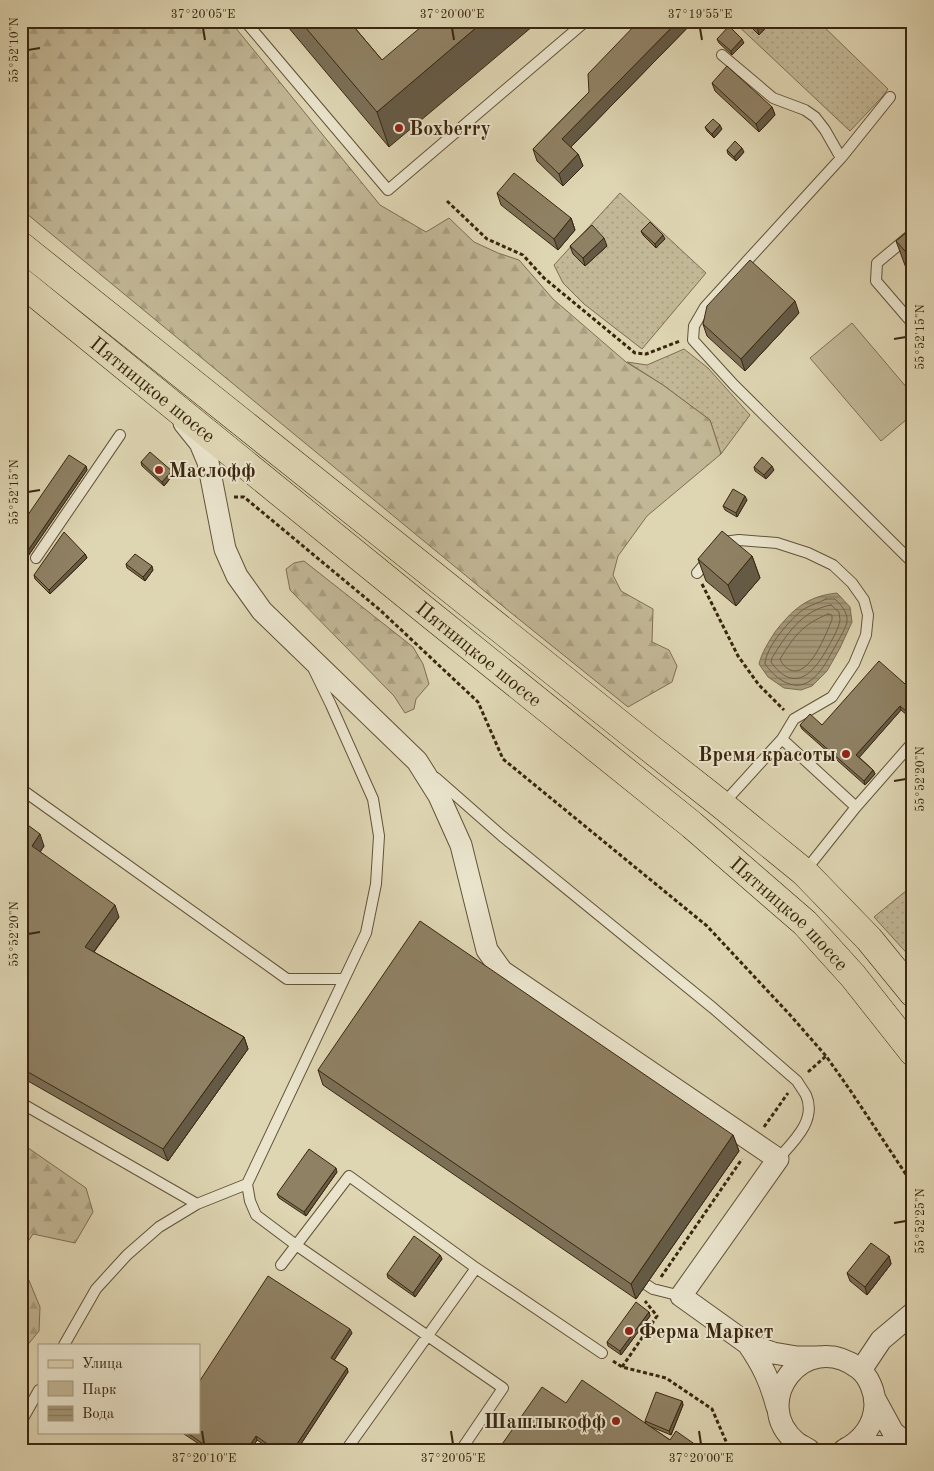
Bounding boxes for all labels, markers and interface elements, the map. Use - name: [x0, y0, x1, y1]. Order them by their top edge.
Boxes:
- text: 37°20'05"E: [171, 8, 235, 21]
- text: 37°19'55"E: [668, 8, 732, 21]
- text: 37°20'00"E: [420, 9, 484, 21]
- text: 55°52'10"N: [8, 17, 21, 83]
- place label: Boxberry: [409, 120, 491, 140]
- marker: Boxberry: [393, 122, 405, 134]
- text: 55°52'15"N: [914, 304, 927, 370]
- street label: Пятницкое шоссе: [85, 334, 218, 447]
- text: 55°52'15"N: [8, 459, 21, 525]
- place label: Маслофф: [169, 462, 255, 482]
- marker: Маслофф: [153, 464, 165, 476]
- street label: Пятницкое шоссе: [411, 599, 545, 712]
- place label: Время красоты: [698, 746, 836, 766]
- text: 55°52'20"N: [914, 746, 927, 812]
- marker: Время красоты: [840, 748, 852, 760]
- street label: Пятницкое шоссе: [725, 855, 851, 975]
- text: 55°52'20"N: [8, 901, 21, 967]
- text: 55°52'25"N: [914, 1188, 927, 1254]
- place label: Ферма Маркет: [639, 1323, 773, 1343]
- marker: Ферма Маркет: [623, 1325, 635, 1337]
- legend: [38, 1344, 200, 1434]
- text: Улица: [82, 1357, 123, 1372]
- text: Парк: [82, 1383, 117, 1398]
- text: Вода: [82, 1407, 115, 1422]
- place label: Шашлыкофф: [484, 1413, 606, 1433]
- marker: Шашлыкофф: [610, 1415, 622, 1427]
- text: 37°20'05"E: [421, 1452, 485, 1465]
- text: 37°20'10"E: [172, 1453, 236, 1465]
- text: 37°20'00"E: [669, 1453, 733, 1465]

